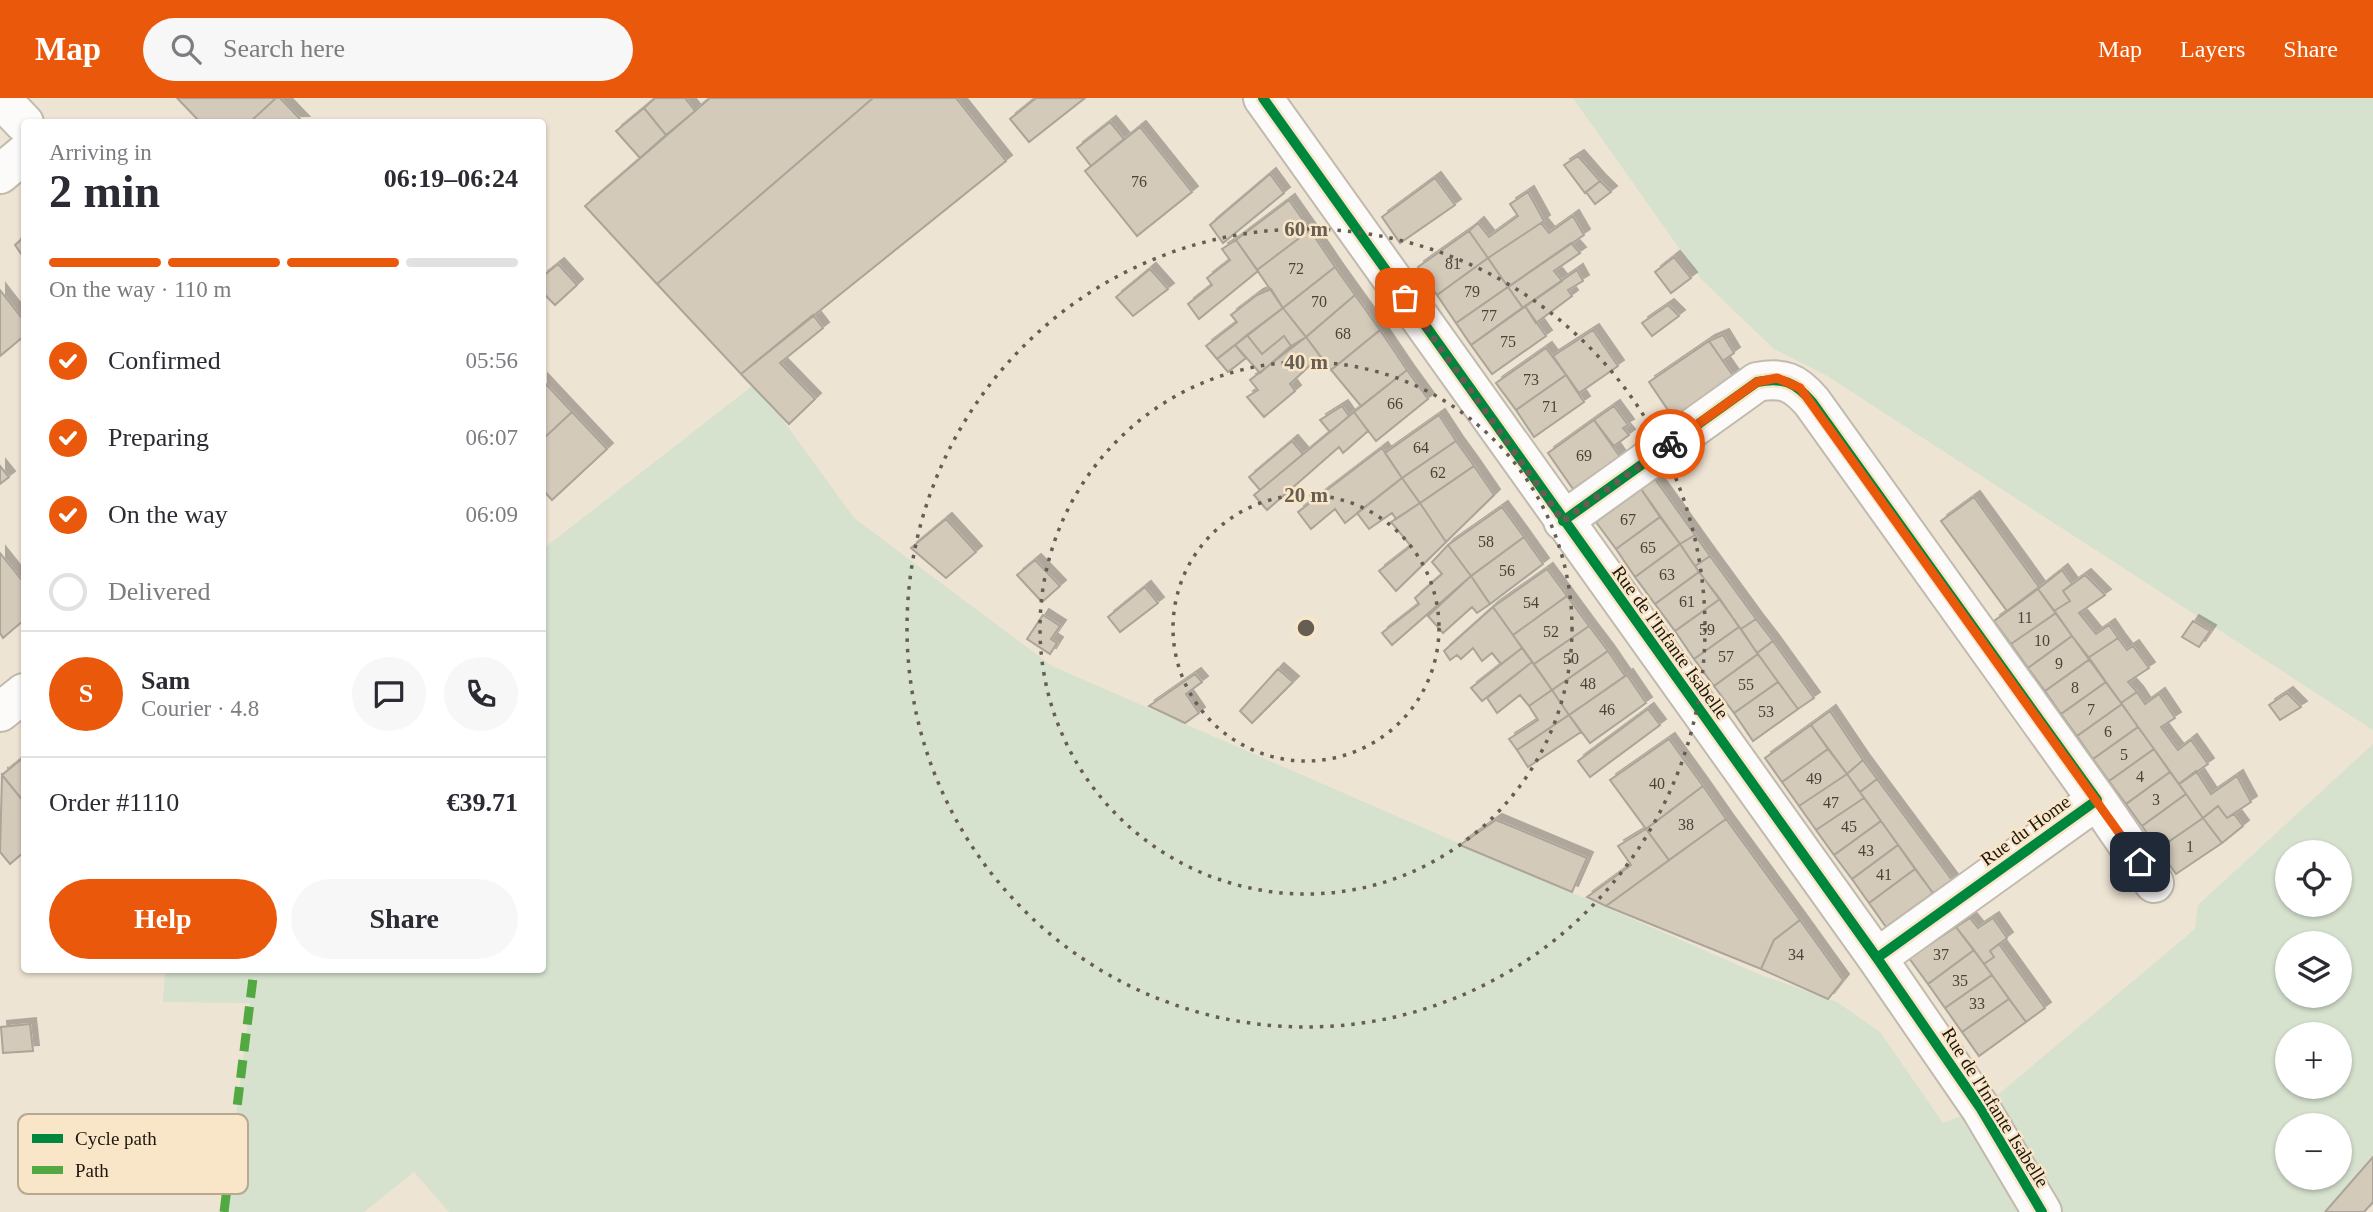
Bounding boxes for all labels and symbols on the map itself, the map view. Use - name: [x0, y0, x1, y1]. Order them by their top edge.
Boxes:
- house number: 76: [1131, 173, 1147, 190]
- text: 60 m: [1284, 217, 1328, 241]
- house number: 81: [1445, 255, 1461, 272]
- house number: 72: [1288, 260, 1304, 277]
- pin: [1375, 268, 1435, 328]
- house number: 79: [1464, 283, 1480, 300]
- house number: 70: [1311, 293, 1327, 310]
- house number: 77: [1481, 307, 1497, 324]
- house number: 68: [1335, 325, 1351, 342]
- house number: 75: [1500, 333, 1516, 350]
- text: 40 m: [1284, 350, 1328, 374]
- house number: 73: [1523, 371, 1539, 388]
- house number: 66: [1387, 395, 1403, 412]
- house number: 71: [1542, 398, 1558, 415]
- courier: [1635, 409, 1705, 479]
- house number: 64: [1413, 439, 1429, 456]
- house number: 69: [1576, 447, 1592, 464]
- house number: 62: [1430, 464, 1446, 481]
- text: 20 m: [1284, 483, 1328, 507]
- house number: 67: [1620, 511, 1636, 528]
- house number: 58: [1478, 533, 1494, 550]
- house number: 65: [1640, 539, 1656, 556]
- house number: 56: [1499, 562, 1515, 579]
- street label: Rue de l'Infante Isabelle: [1608, 562, 1733, 723]
- house number: 63: [1659, 566, 1675, 583]
- house number: 61: [1679, 593, 1695, 610]
- house number: 54: [1523, 594, 1539, 611]
- house number: 11: [2017, 609, 2033, 626]
- centre of rings: [1294, 616, 1318, 640]
- house number: 59: [1699, 621, 1715, 638]
- house number: 52: [1543, 623, 1559, 640]
- house number: 10: [2034, 632, 2050, 649]
- house number: 57: [1718, 648, 1734, 665]
- house number: 50: [1563, 650, 1579, 667]
- house number: 9: [2055, 655, 2063, 672]
- house number: 48: [1580, 675, 1596, 692]
- house number: 55: [1738, 676, 1754, 693]
- house number: 8: [2071, 679, 2079, 696]
- house number: 46: [1599, 701, 1615, 718]
- house number: 7: [2087, 701, 2095, 718]
- house number: 53: [1758, 703, 1774, 720]
- house number: 6: [2104, 723, 2112, 740]
- house number: 5: [2120, 746, 2128, 763]
- house number: 4: [2136, 768, 2144, 785]
- house number: 49: [1806, 770, 1822, 787]
- house number: 40: [1649, 775, 1665, 792]
- street label: Rue du Home: [1976, 791, 2074, 870]
- house number: 3: [2152, 791, 2160, 808]
- house number: 47: [1823, 794, 1839, 811]
- house number: 38: [1678, 816, 1694, 833]
- house number: 45: [1841, 818, 1857, 835]
- pin: [2110, 832, 2170, 892]
- house number: 1: [2186, 838, 2194, 855]
- house number: 43: [1858, 842, 1874, 859]
- house number: 41: [1876, 866, 1892, 883]
- house number: 34: [1788, 946, 1804, 963]
- house number: 37: [1933, 946, 1949, 963]
- house number: 35: [1952, 972, 1968, 989]
- house number: 33: [1969, 995, 1985, 1012]
- street label: Rue de l'Infante Isabelle: [1938, 1024, 2053, 1191]
- legend: [18, 1114, 248, 1194]
- text: Cycle path: [75, 1128, 157, 1149]
- text: Path: [75, 1160, 109, 1181]

